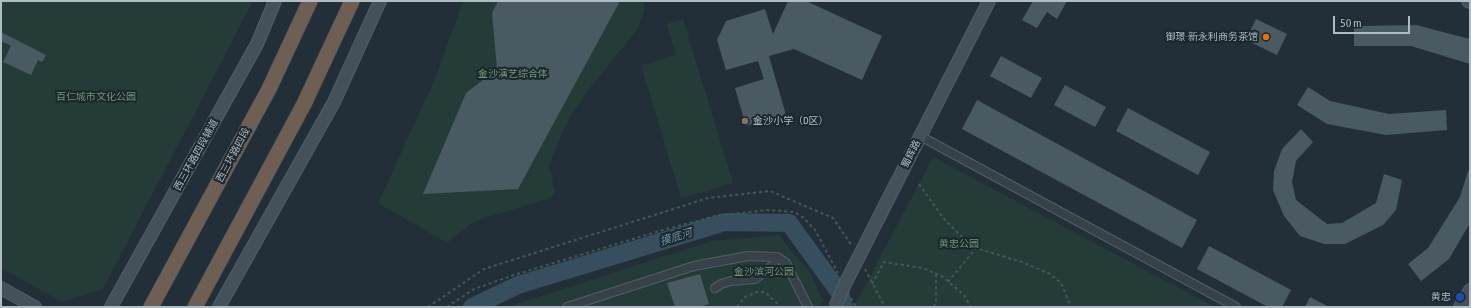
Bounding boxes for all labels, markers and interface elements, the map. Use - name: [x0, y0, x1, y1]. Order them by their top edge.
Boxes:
- scale bar: [1335, 8, 1412, 34]
- text: 50 m: [1340, 16, 1362, 30]
- place label: 御璟·新永利商务茶馆: [1166, 31, 1258, 43]
- marker: 御璟·新永利商务茶馆: [1261, 32, 1271, 42]
- park label: 金沙演艺综合体: [478, 68, 548, 80]
- park label: 百仁城市文化公园: [56, 91, 136, 103]
- place label: 金沙小学（D区）: [753, 115, 829, 127]
- marker: 金沙小学（D区）: [740, 116, 750, 126]
- street label: 西三环路四段辅道: [171, 117, 221, 193]
- street label: 西三环路四段: [214, 126, 252, 184]
- street label: 蜀辉路: [899, 138, 923, 170]
- water label: 摸底河: [658, 226, 694, 248]
- park label: 黄忠公园: [939, 238, 979, 250]
- park label: 金沙滨河公园: [734, 266, 794, 278]
- place label: 黄忠: [1431, 291, 1451, 303]
- marker: 黄忠: [1454, 291, 1466, 303]

